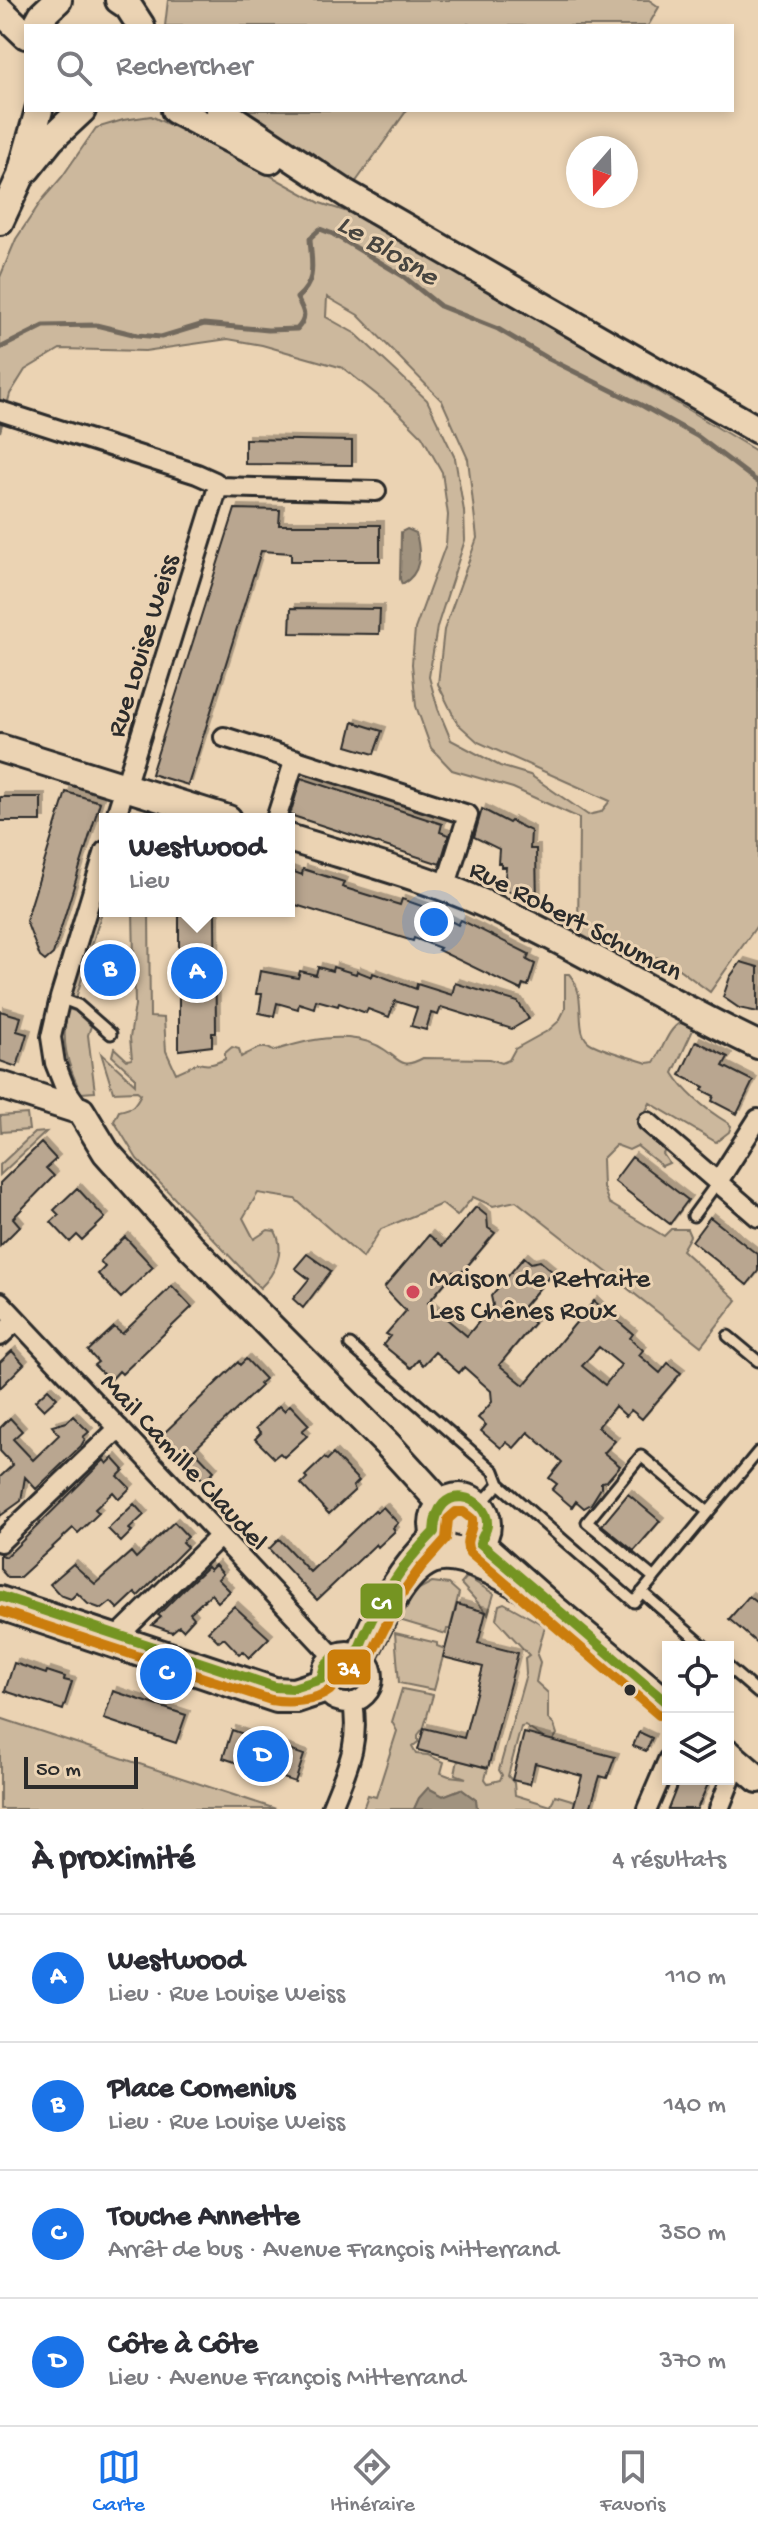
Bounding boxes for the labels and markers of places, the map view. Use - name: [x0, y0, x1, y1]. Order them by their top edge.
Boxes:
- pin: B: [84, 940, 136, 1000]
- pin: A: [171, 943, 223, 1003]
- place label: Maison de Retraite Les Chênes Roux: [429, 1264, 651, 1329]
- marker: Maison de Retraite Les Chênes Roux: [404, 1283, 422, 1301]
- pin: C: [140, 1644, 192, 1704]
- unlabelled marker: [622, 1682, 638, 1698]
- pin: D: [237, 1726, 289, 1786]

